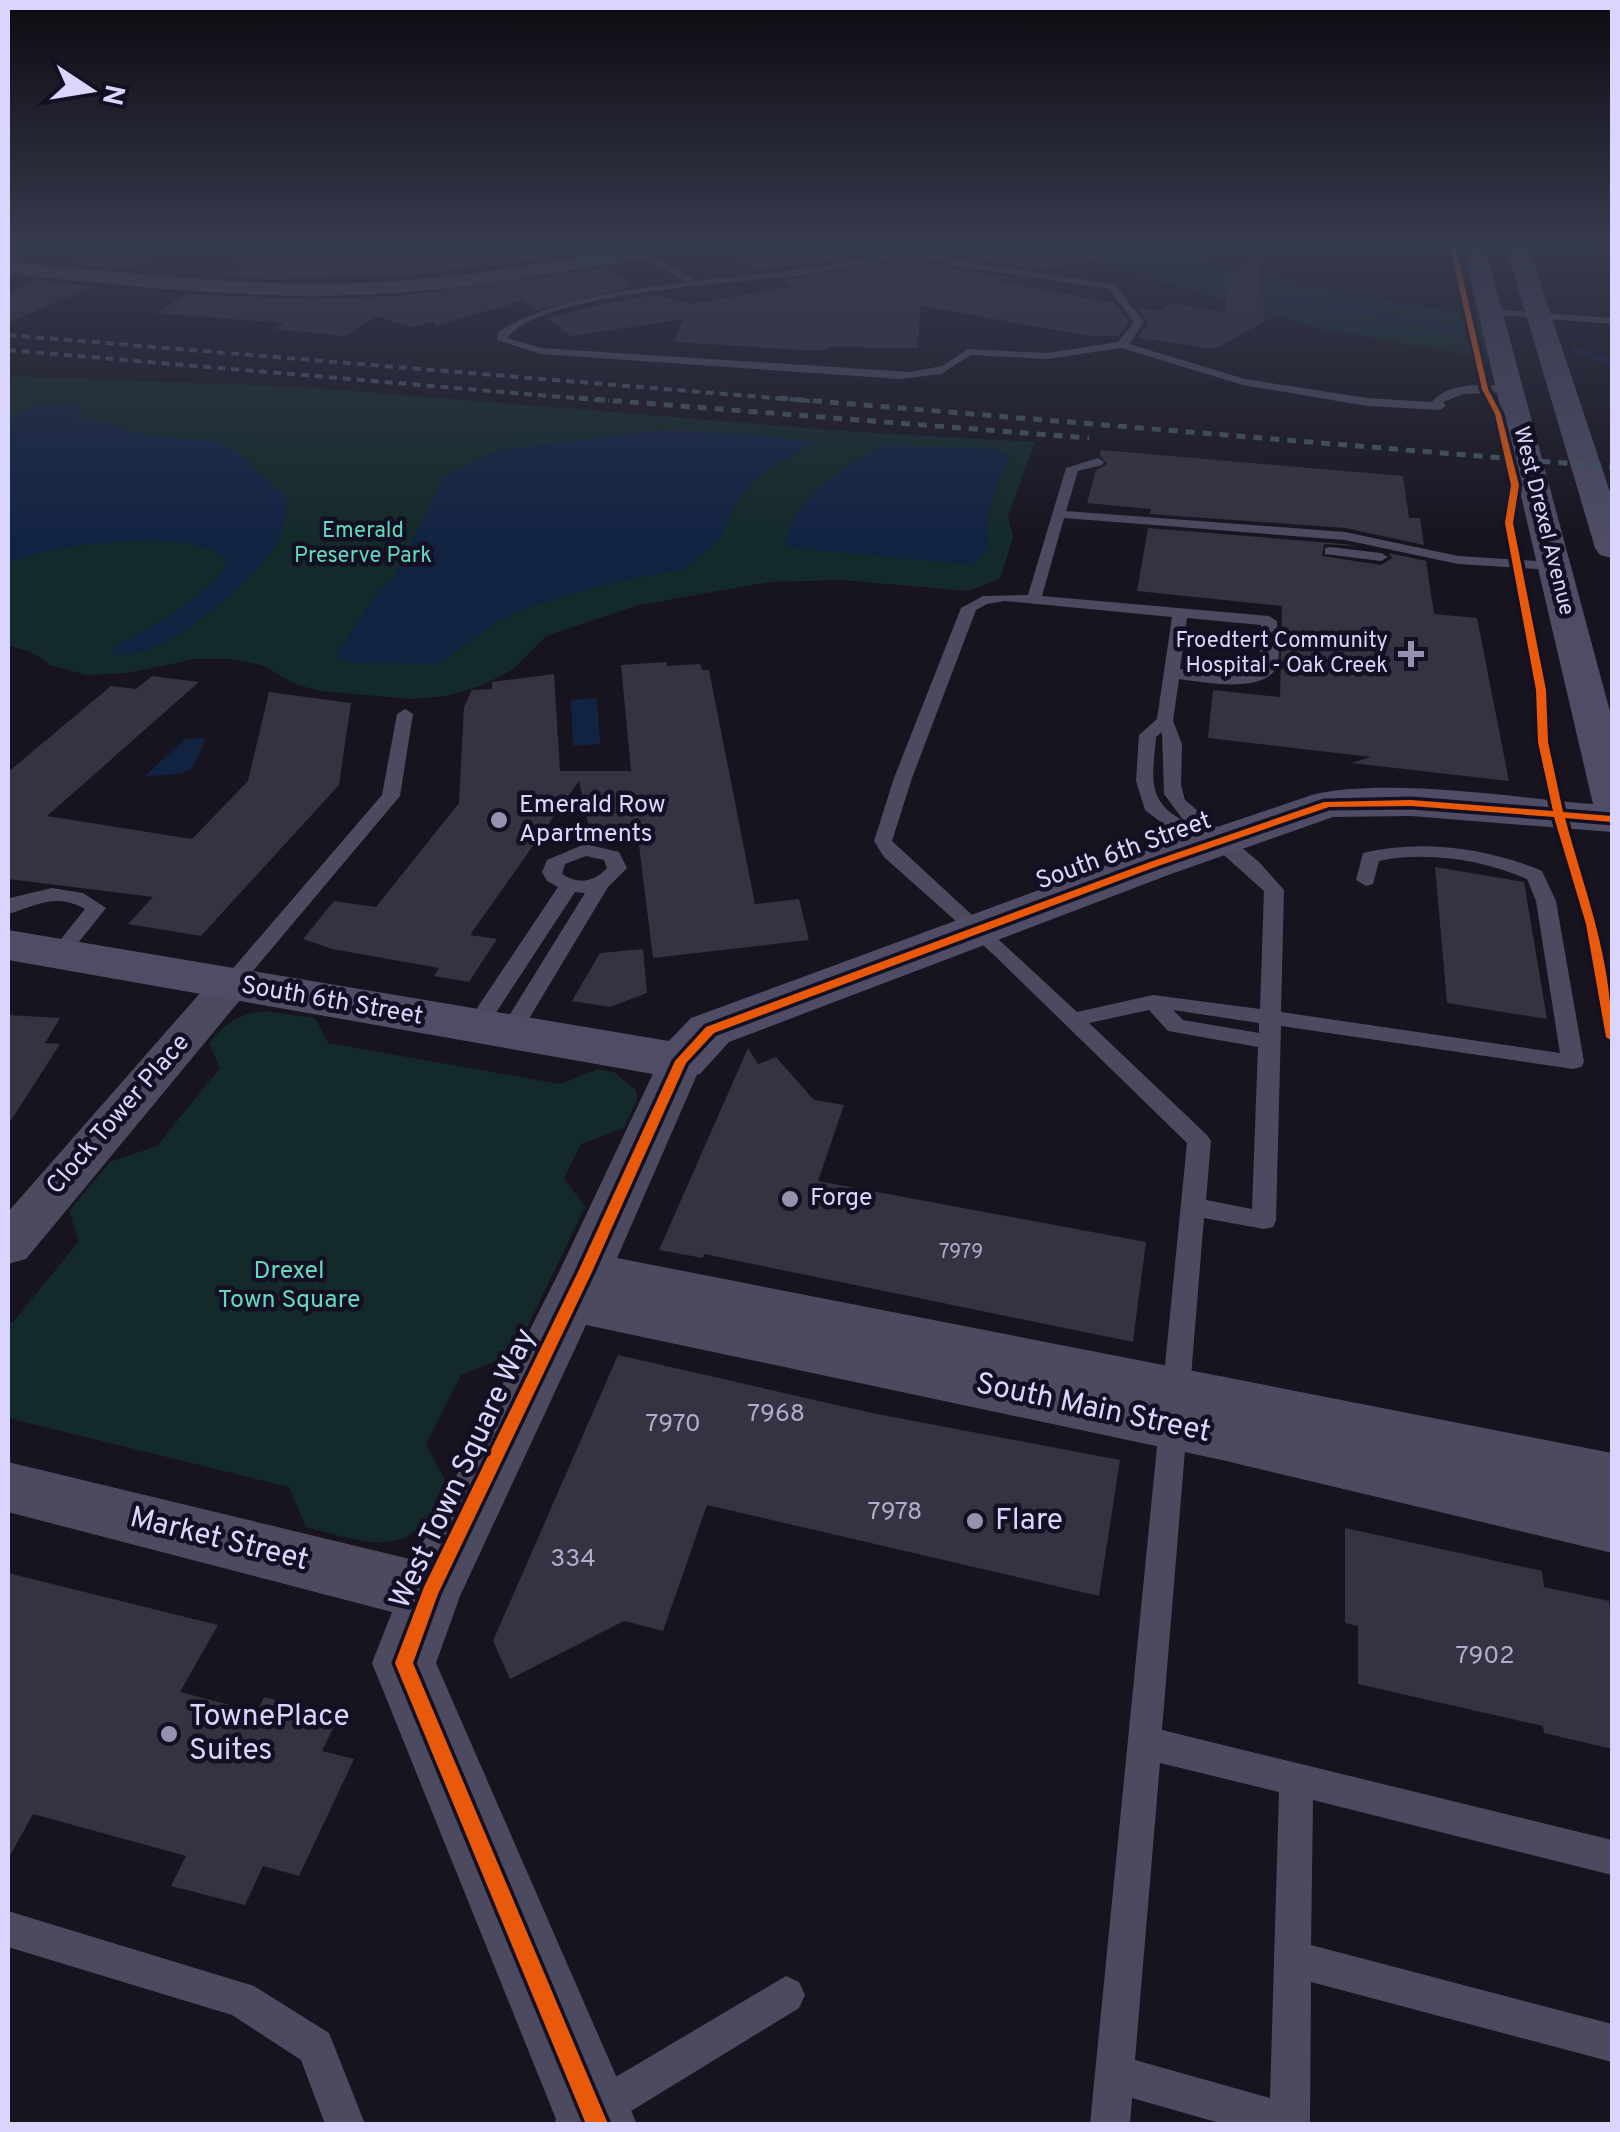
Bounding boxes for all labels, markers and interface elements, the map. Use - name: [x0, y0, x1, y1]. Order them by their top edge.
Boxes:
- north arrow: [40, 40, 140, 140]
- text: N: [92, 81, 131, 108]
- street label: West Drexel Avenue: [1506, 424, 1580, 618]
- park label: Emerald Preserve Park: [294, 518, 432, 570]
- place label: Froedtert Community Hospital - Oak Creek: [1175, 628, 1388, 680]
- marker: Froedtert Community Hospital - Oak Creek: [1398, 641, 1424, 667]
- place label: Emerald Row Apartments: [519, 790, 666, 851]
- street label: South 6th Street: [1032, 805, 1216, 899]
- marker: Emerald Row Apartments: [488, 809, 510, 831]
- street label: South 6th Street: [239, 970, 425, 1034]
- street label: Clock Tower Place: [40, 1028, 198, 1202]
- place label: Forge: [810, 1183, 872, 1215]
- marker: Forge: [779, 1188, 801, 1210]
- house number: 7979: [939, 1240, 983, 1266]
- park label: Drexel Town Square: [218, 1256, 360, 1317]
- street label: West Town Square Way: [383, 1323, 545, 1615]
- street label: South Main Street: [972, 1366, 1214, 1452]
- house number: 7968: [747, 1399, 805, 1431]
- house number: 7970: [645, 1409, 701, 1441]
- house number: 7978: [868, 1497, 922, 1529]
- street label: Market Street: [126, 1500, 312, 1580]
- place label: Flare: [995, 1503, 1063, 1540]
- marker: Flare: [964, 1510, 986, 1532]
- house number: 334: [550, 1544, 596, 1576]
- house number: 7902: [1455, 1641, 1515, 1673]
- place label: TownePlace Suites: [189, 1699, 350, 1770]
- marker: TownePlace Suites: [158, 1723, 180, 1745]

